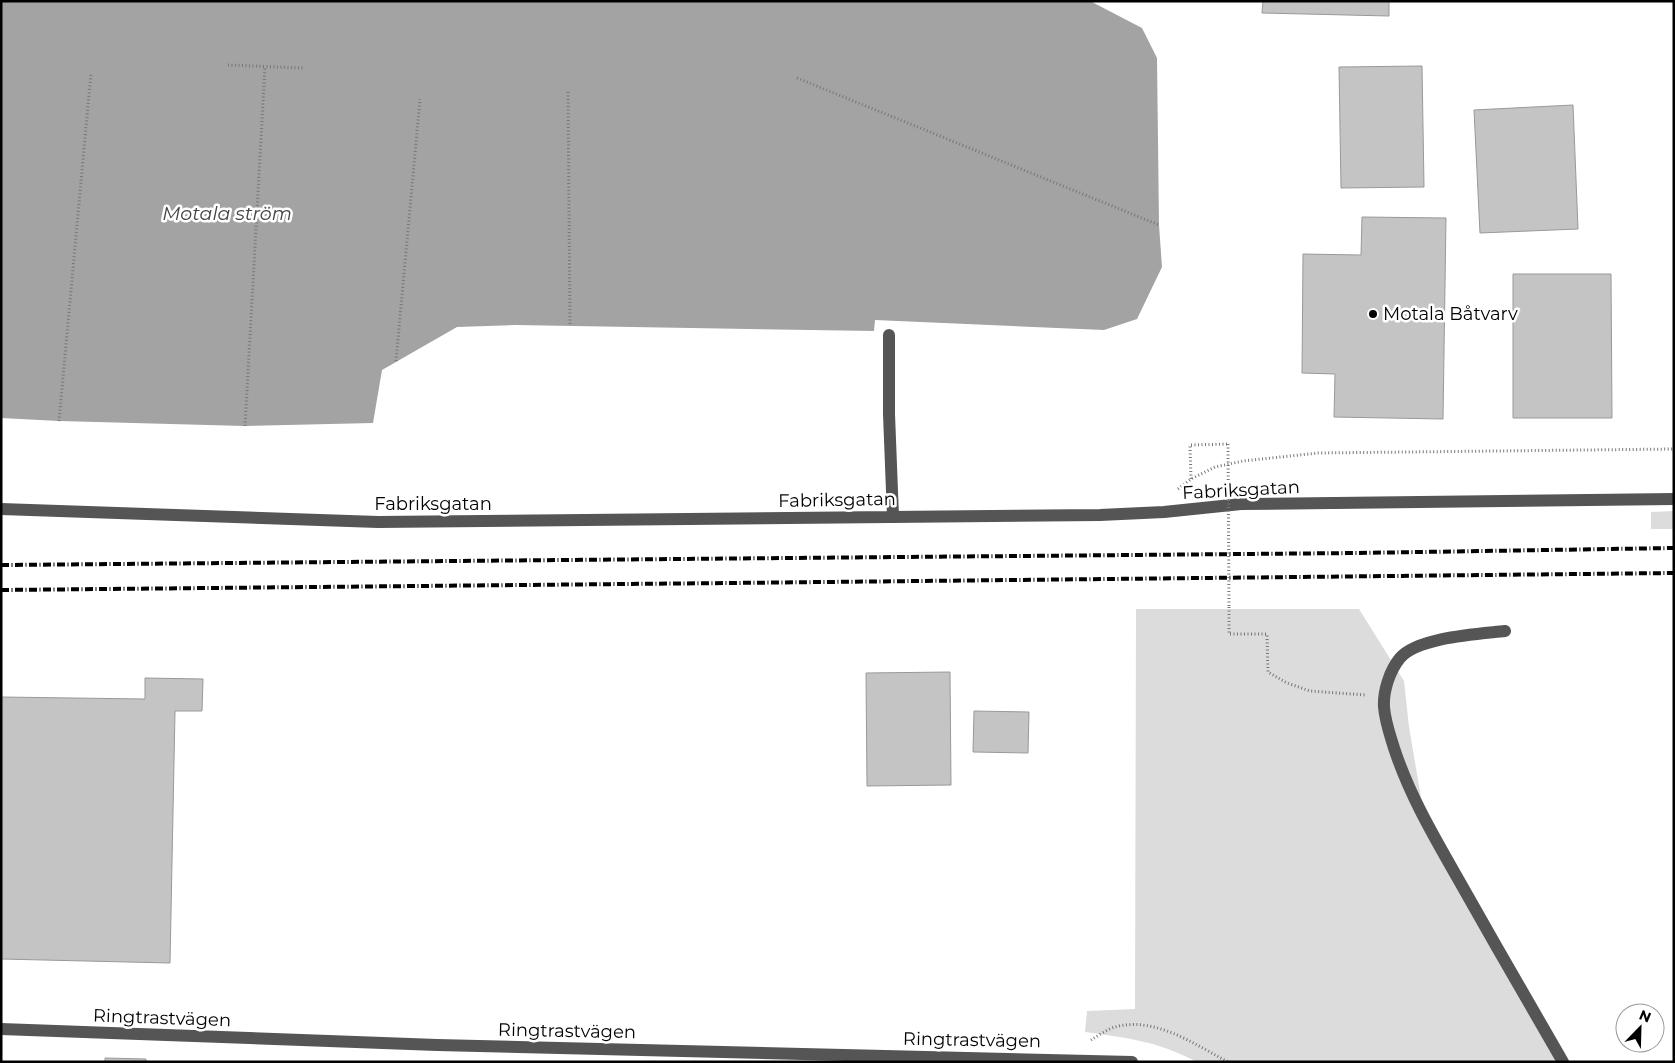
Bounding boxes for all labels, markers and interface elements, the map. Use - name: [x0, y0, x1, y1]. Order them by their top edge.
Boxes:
- water label: Motala ström: [162, 202, 292, 225]
- place label: Motala Båtvarv: [1383, 303, 1518, 325]
- marker: Motala Båtvarv: [1367, 308, 1379, 320]
- street label: Fabriksgatan: [1182, 476, 1300, 504]
- street label: Fabriksgatan: [778, 488, 896, 512]
- street label: Fabriksgatan: [374, 493, 492, 515]
- north arrow: [1615, 1003, 1665, 1053]
- street label: Ringtrastvägen: [93, 1005, 231, 1031]
- text: N: [1636, 1006, 1654, 1027]
- street label: Ringtrastvägen: [498, 1019, 636, 1043]
- street label: Ringtrastvägen: [903, 1028, 1041, 1052]

